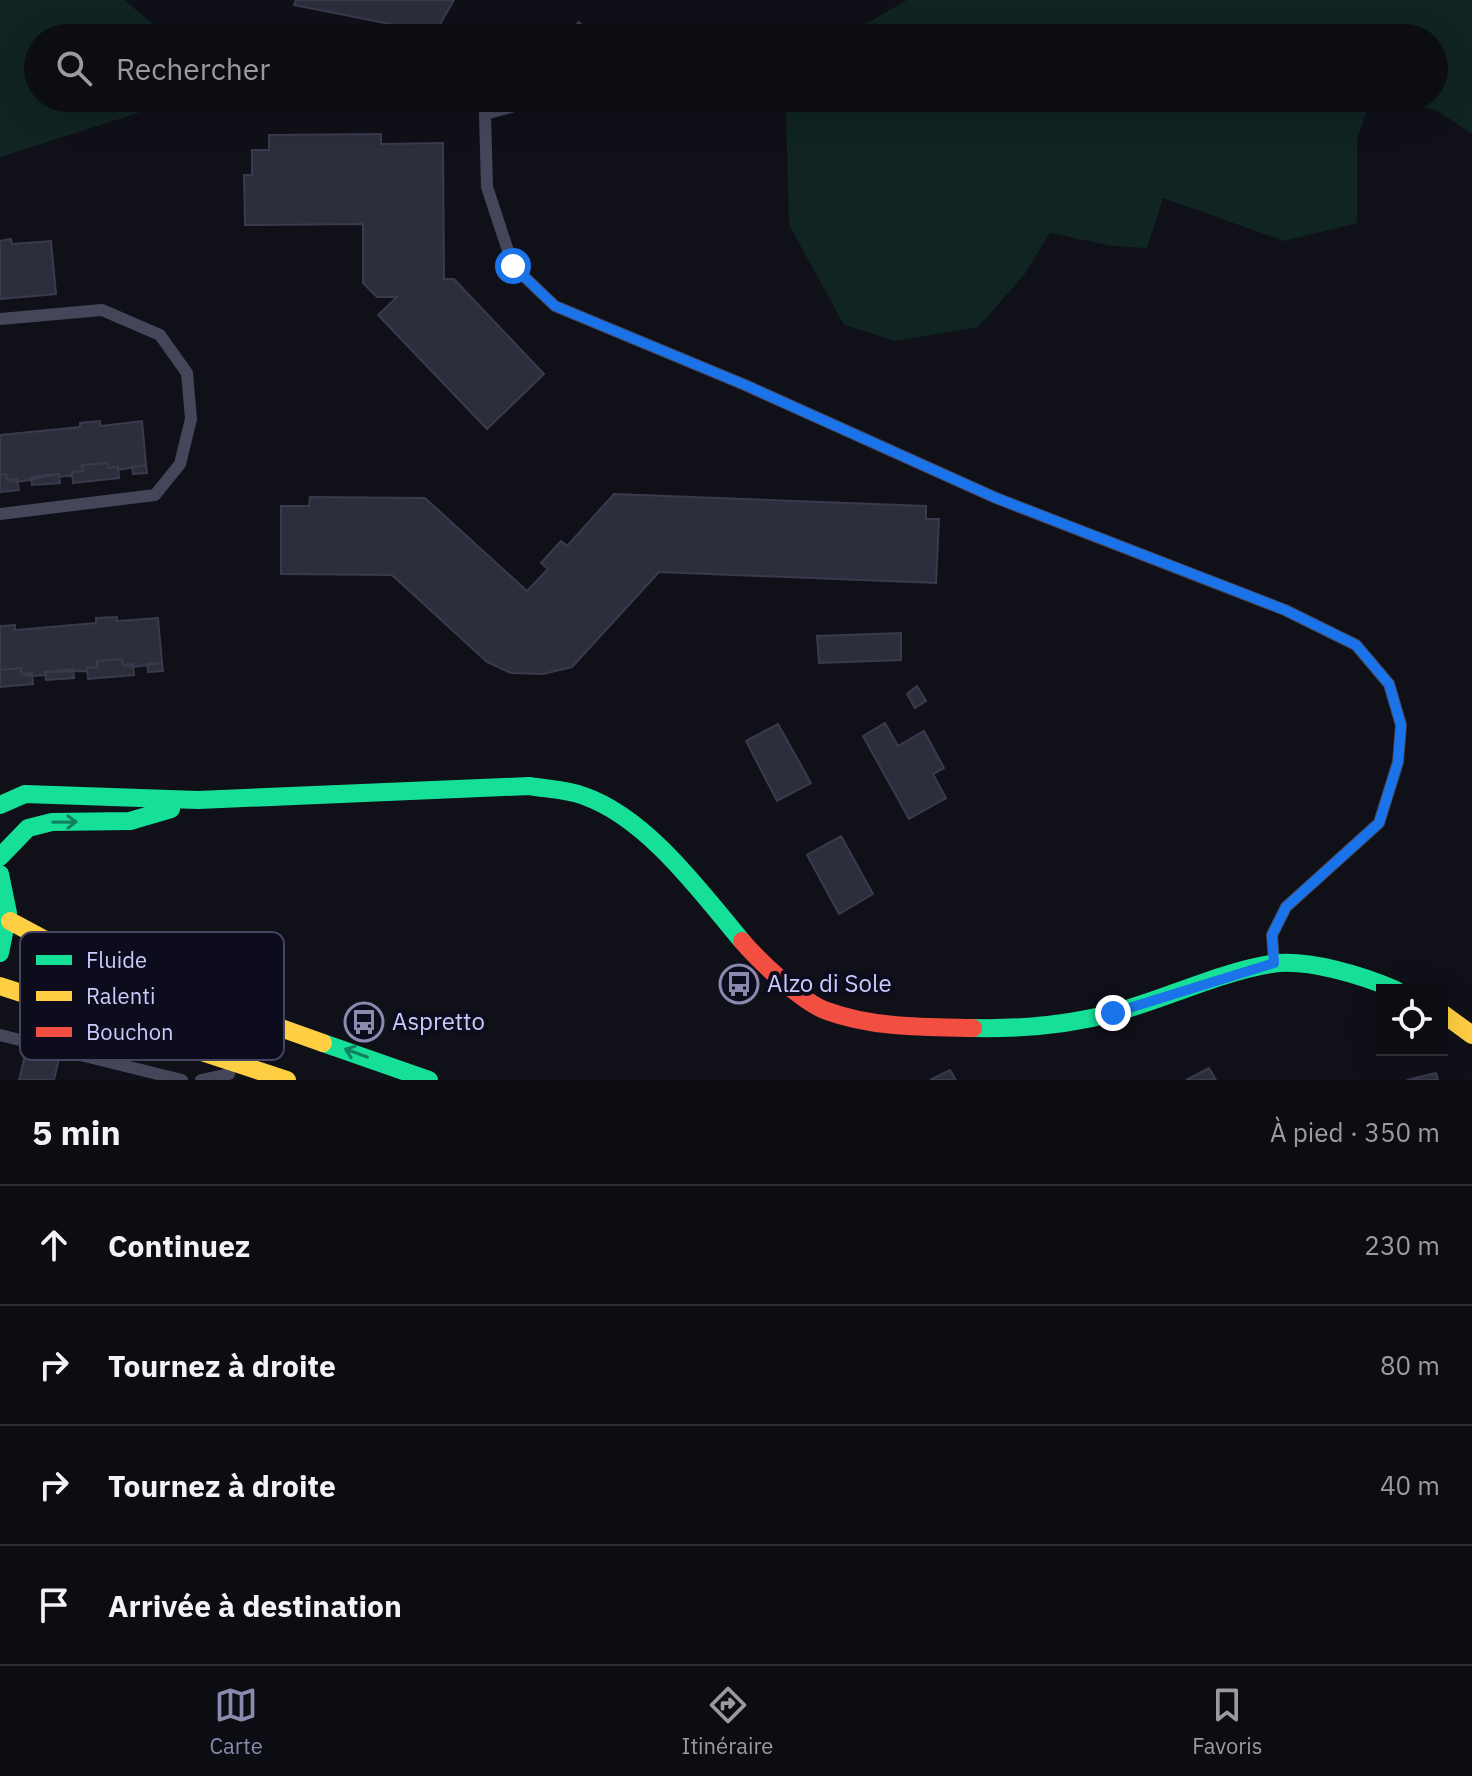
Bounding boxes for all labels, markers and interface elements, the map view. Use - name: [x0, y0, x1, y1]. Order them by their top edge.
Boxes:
- search box: [24, 24, 1448, 112]
- icon: search: [52, 46, 96, 90]
- text: Rechercher: [116, 49, 270, 88]
- route start: [495, 248, 531, 284]
- one-way arrow: [51, 814, 78, 830]
- legend: [20, 932, 284, 1060]
- text: Fluide: [86, 945, 147, 974]
- bus stop icon: Alzo di Sole: [718, 963, 760, 1005]
- place label: Alzo di Sole: [767, 967, 892, 999]
- text: Ralenti: [86, 981, 155, 1010]
- map controls: [1376, 984, 1448, 1056]
- button: locate: [1376, 984, 1448, 1056]
- route end: [1095, 995, 1131, 1031]
- bus stop icon: Aspretto: [343, 1001, 385, 1043]
- place label: Aspretto: [392, 1005, 485, 1037]
- text: Bouchon: [86, 1017, 174, 1046]
- one-way arrow: [344, 1044, 369, 1059]
- text: 5 min: [32, 1110, 121, 1154]
- text: À pied · 350 m: [1270, 1115, 1440, 1149]
- icon: ahead: [32, 1223, 76, 1267]
- text: Continuez: [108, 1226, 250, 1265]
- text: 230 m: [1364, 1228, 1440, 1262]
- icon: right: [32, 1343, 76, 1387]
- text: Tournez à droite: [108, 1346, 336, 1385]
- text: 80 m: [1380, 1348, 1440, 1382]
- icon: right: [32, 1463, 76, 1507]
- text: Tournez à droite: [108, 1466, 336, 1505]
- text: 40 m: [1380, 1468, 1440, 1502]
- icon: arrive: [32, 1583, 76, 1627]
- text: Arrivée à destination: [108, 1586, 402, 1625]
- tab: Carte: [209, 1683, 263, 1760]
- tab: Itinéraire: [682, 1683, 773, 1760]
- tab: Favoris: [1192, 1683, 1263, 1760]

